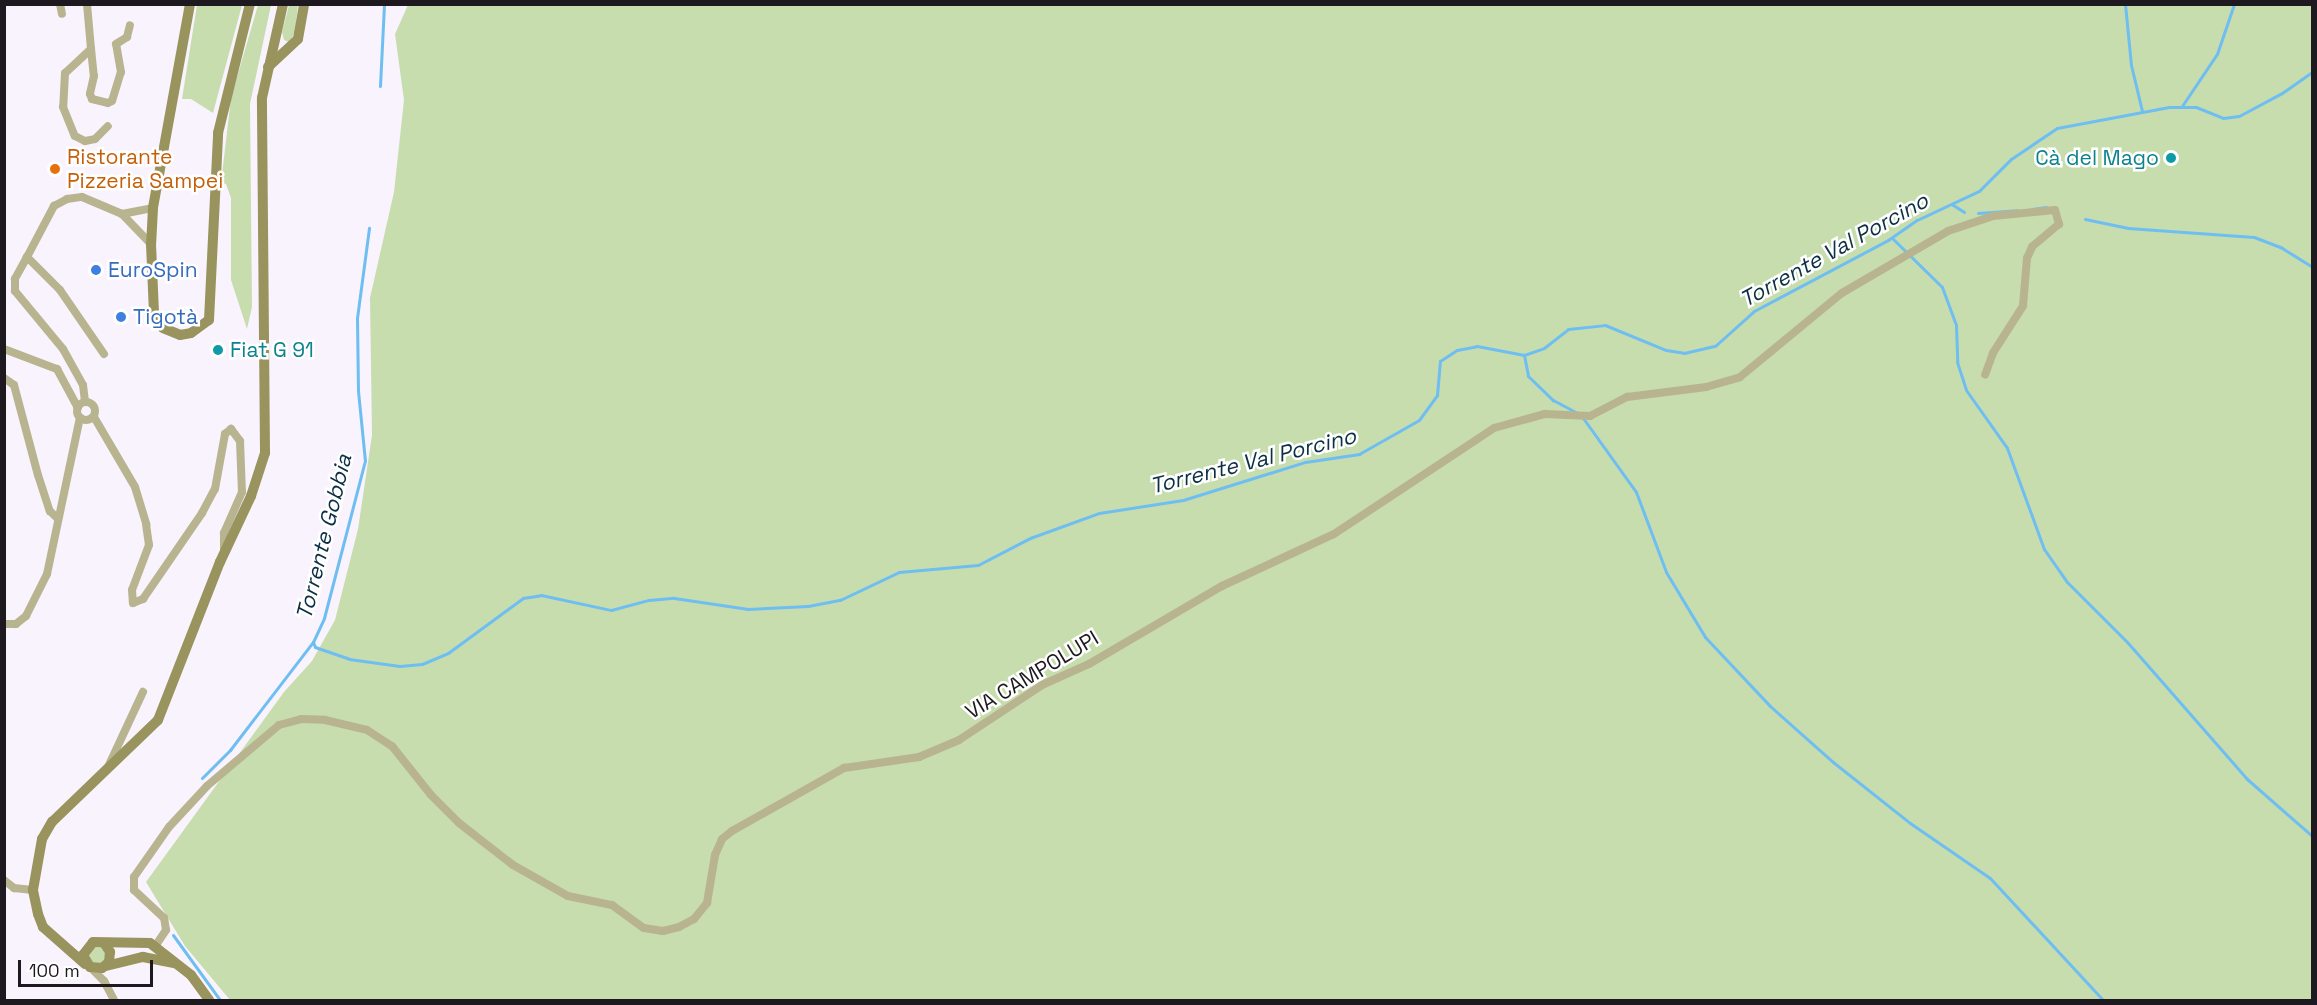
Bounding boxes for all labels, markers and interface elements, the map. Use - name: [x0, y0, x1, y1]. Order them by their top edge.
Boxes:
- place label: Ristorante Pizzeria Sampei: [67, 144, 223, 194]
- place label: Cà del Mago: [2035, 145, 2159, 171]
- marker: Cà del Mago: [2164, 151, 2178, 165]
- marker: Ristorante Pizzeria Sampei: [48, 162, 62, 176]
- water label: Torrente Val Porcino: [1735, 187, 1933, 313]
- place label: EuroSpin: [108, 257, 198, 283]
- marker: EuroSpin: [89, 263, 103, 277]
- place label: Tigotà: [133, 304, 198, 330]
- marker: Tigotà: [114, 310, 128, 324]
- place label: Fiat G 91: [230, 337, 314, 363]
- marker: Fiat G 91: [211, 343, 225, 357]
- water label: Torrente Val Porcino: [1147, 423, 1359, 499]
- water label: Torrente Gobbia: [291, 452, 357, 622]
- street label: VIA CAMPOLUPI: [961, 625, 1103, 725]
- scale bar: [21, 948, 156, 986]
- text: 100 m: [29, 959, 80, 982]

